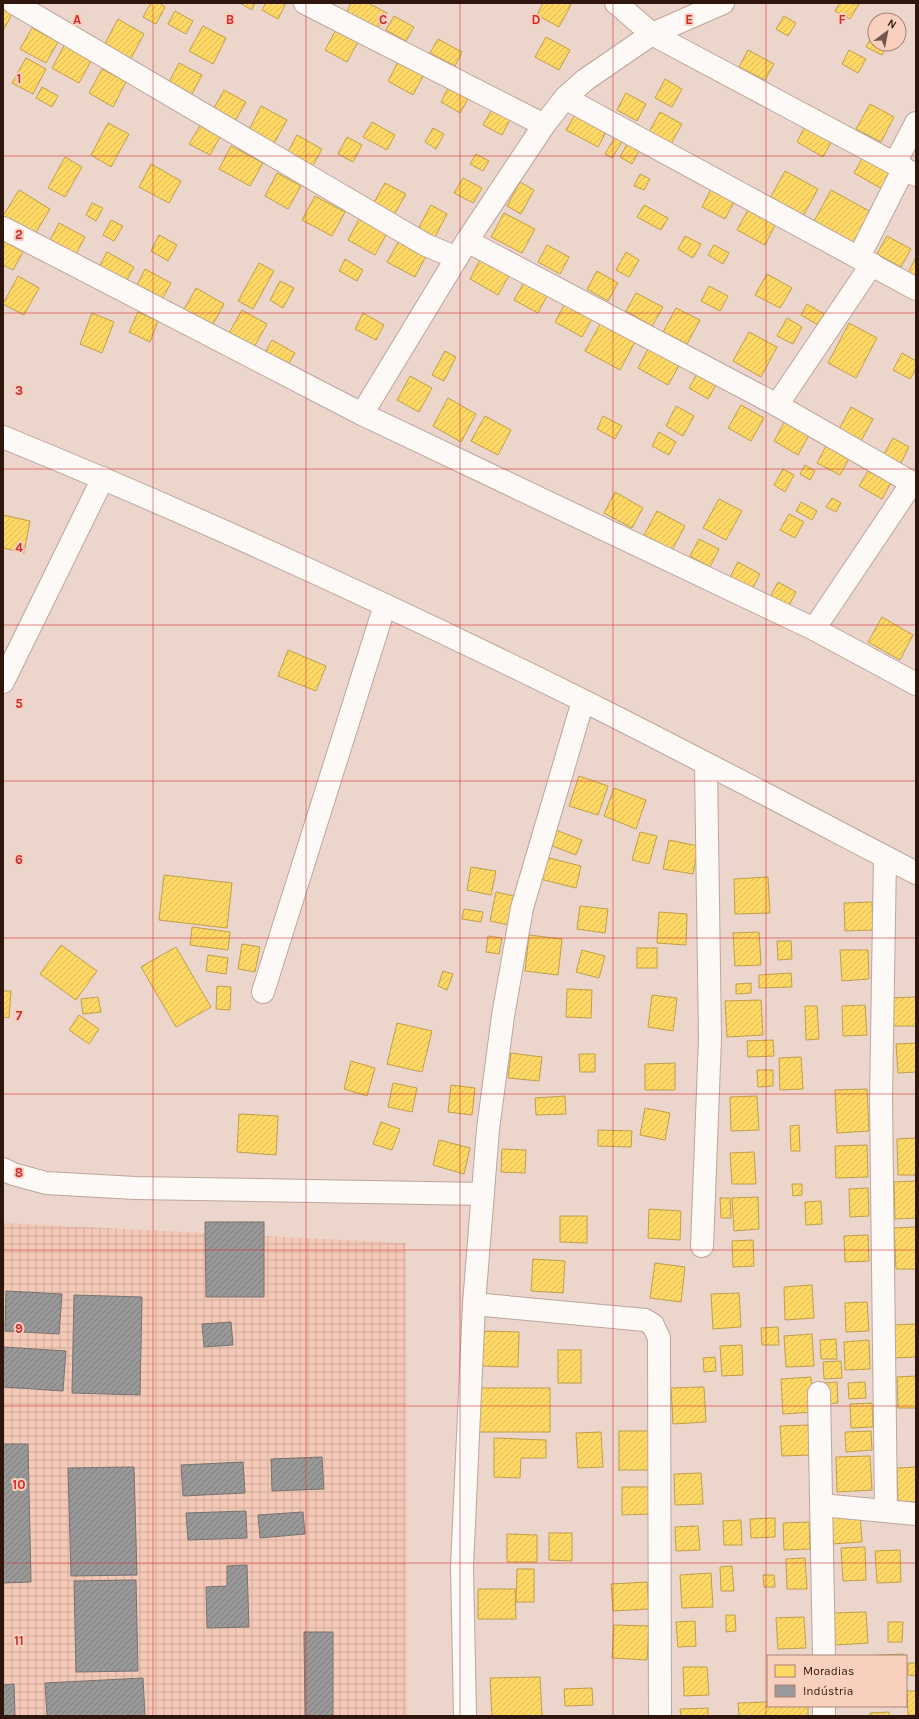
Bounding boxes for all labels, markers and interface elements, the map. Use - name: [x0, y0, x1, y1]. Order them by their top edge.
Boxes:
- text: A: [73, 12, 81, 27]
- text: B: [226, 12, 234, 27]
- text: C: [379, 12, 387, 27]
- text: D: [532, 12, 541, 27]
- text: E: [685, 12, 693, 27]
- text: F: [838, 12, 846, 27]
- north arrow: [867, 12, 907, 52]
- text: N: [885, 16, 899, 32]
- text: 1: [17, 71, 21, 86]
- text: 2: [15, 227, 23, 242]
- text: 3: [15, 383, 23, 398]
- text: 4: [15, 540, 23, 555]
- text: 5: [15, 696, 23, 711]
- text: 6: [15, 852, 23, 867]
- text: 7: [16, 1008, 23, 1023]
- text: 8: [15, 1165, 23, 1180]
- text: 9: [15, 1321, 23, 1336]
- text: 10: [13, 1477, 25, 1492]
- text: 11: [14, 1633, 24, 1648]
- legend: [767, 1655, 907, 1707]
- text: Moradias: [803, 1664, 854, 1678]
- text: Indústria: [803, 1684, 853, 1698]

